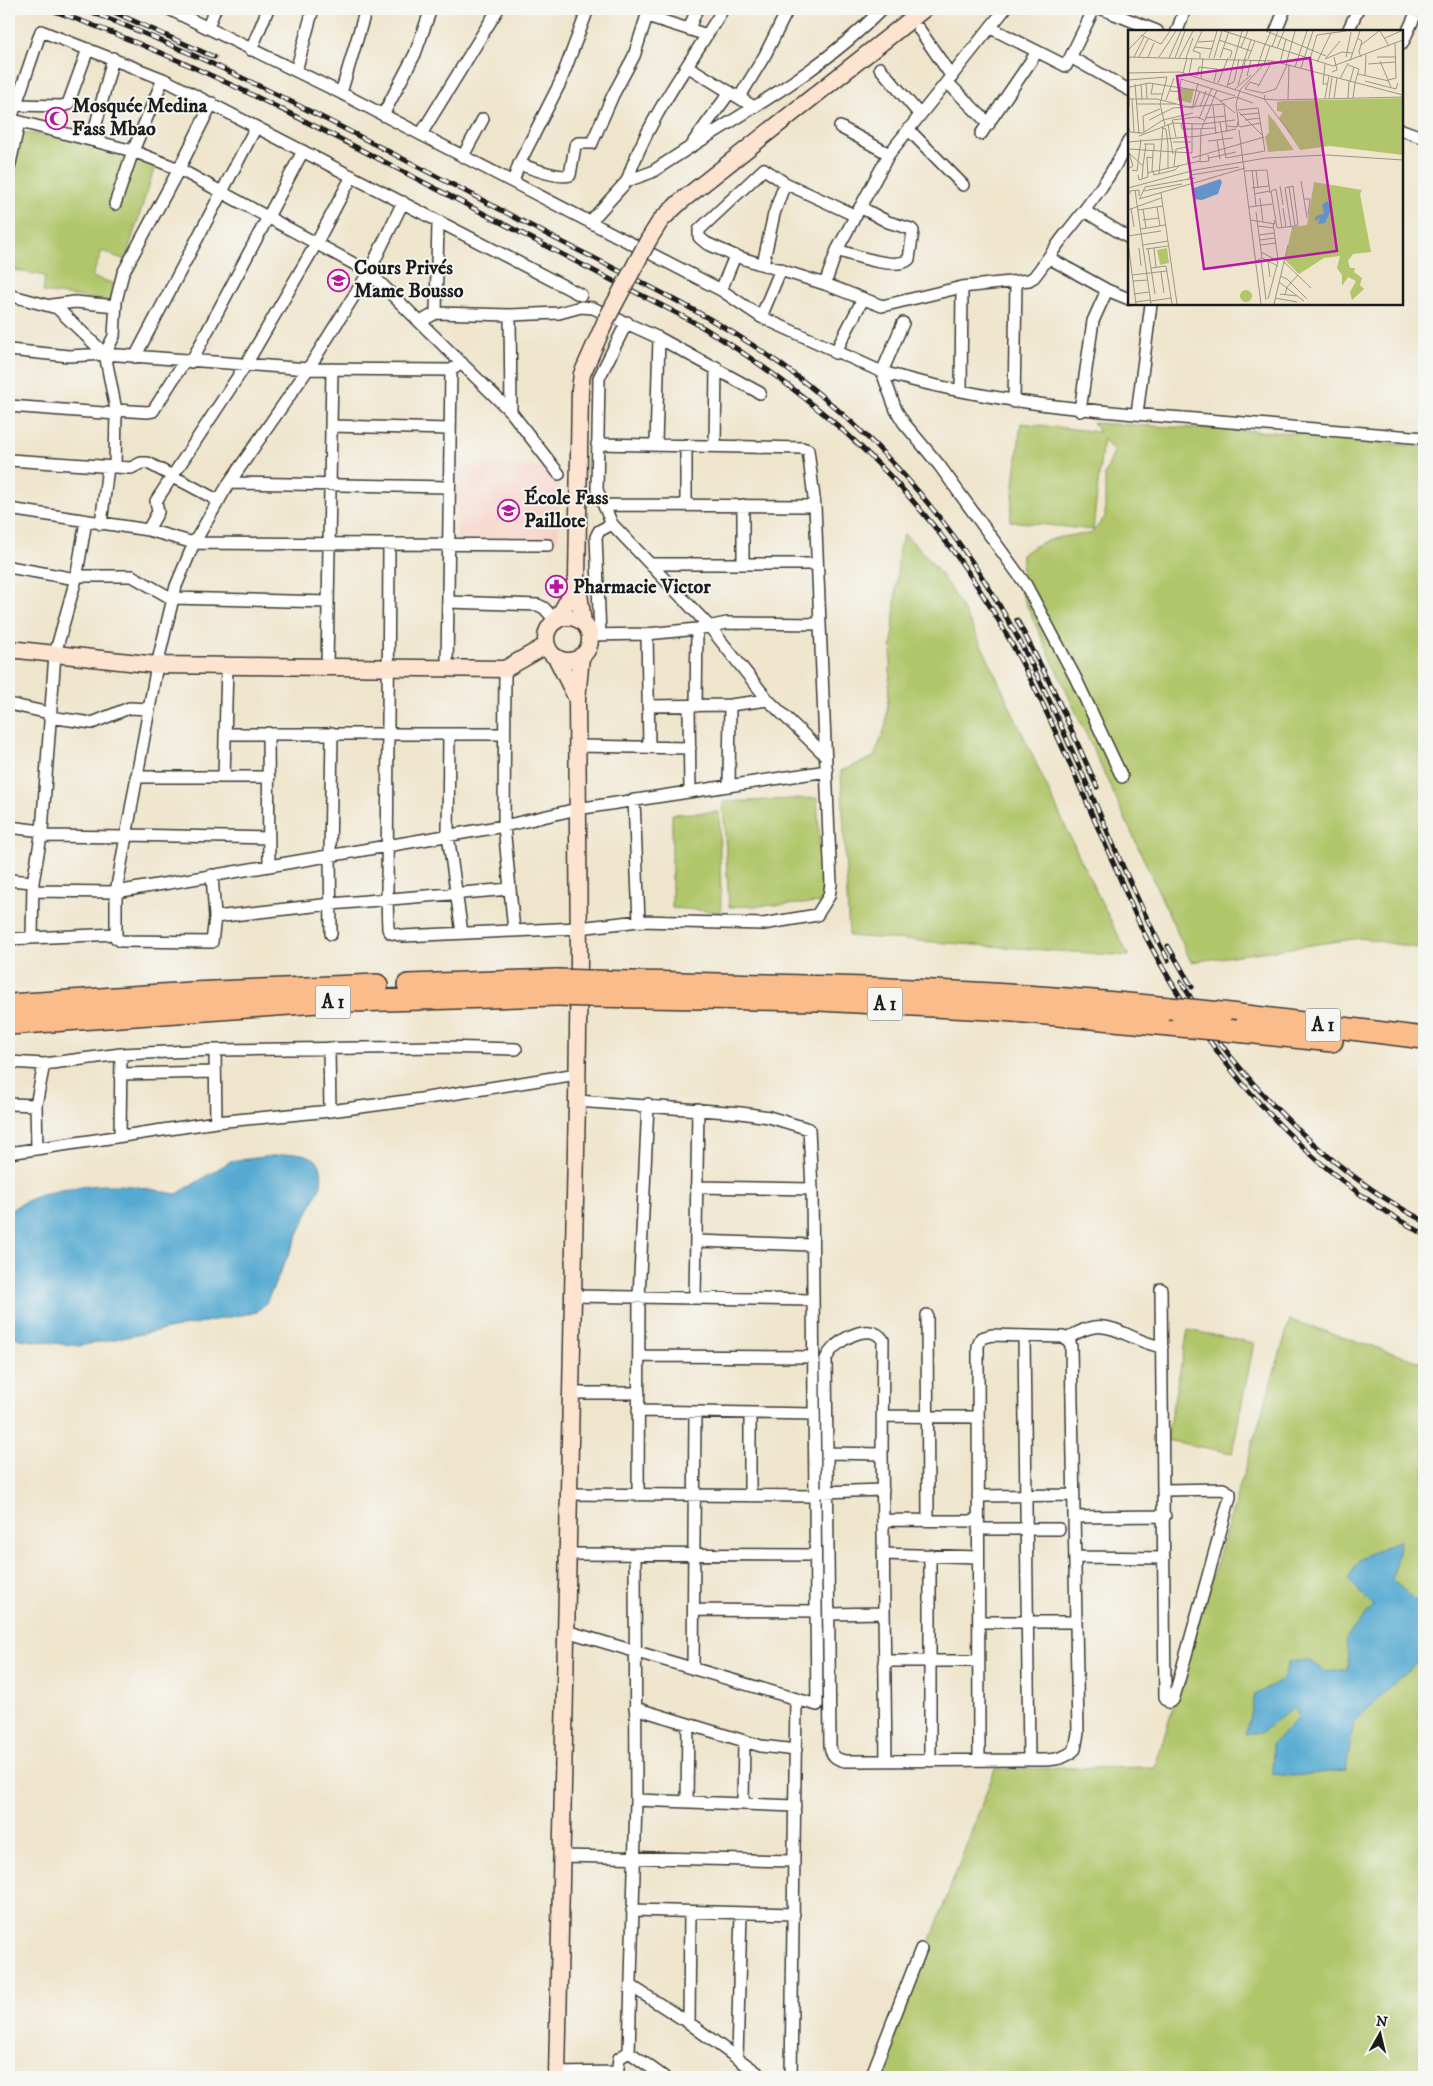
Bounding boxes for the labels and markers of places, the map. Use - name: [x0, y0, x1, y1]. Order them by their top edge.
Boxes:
- place label: Mosquée Medina Fass Mbao: [72, 94, 208, 142]
- mosque icon: Mosquée Medina Fass Mbao: [44, 106, 68, 130]
- place label: Cours Privés Mame Bousso: [354, 256, 464, 304]
- school or university icon: Cours Privés Mame Bousso: [326, 268, 350, 292]
- place label: École Fass Paillote: [524, 485, 609, 534]
- school or university icon: École Fass Paillote: [496, 498, 520, 522]
- pharmacy icon: Pharmacie Victor: [545, 575, 569, 599]
- place label: Pharmacie Victor: [573, 575, 711, 600]

